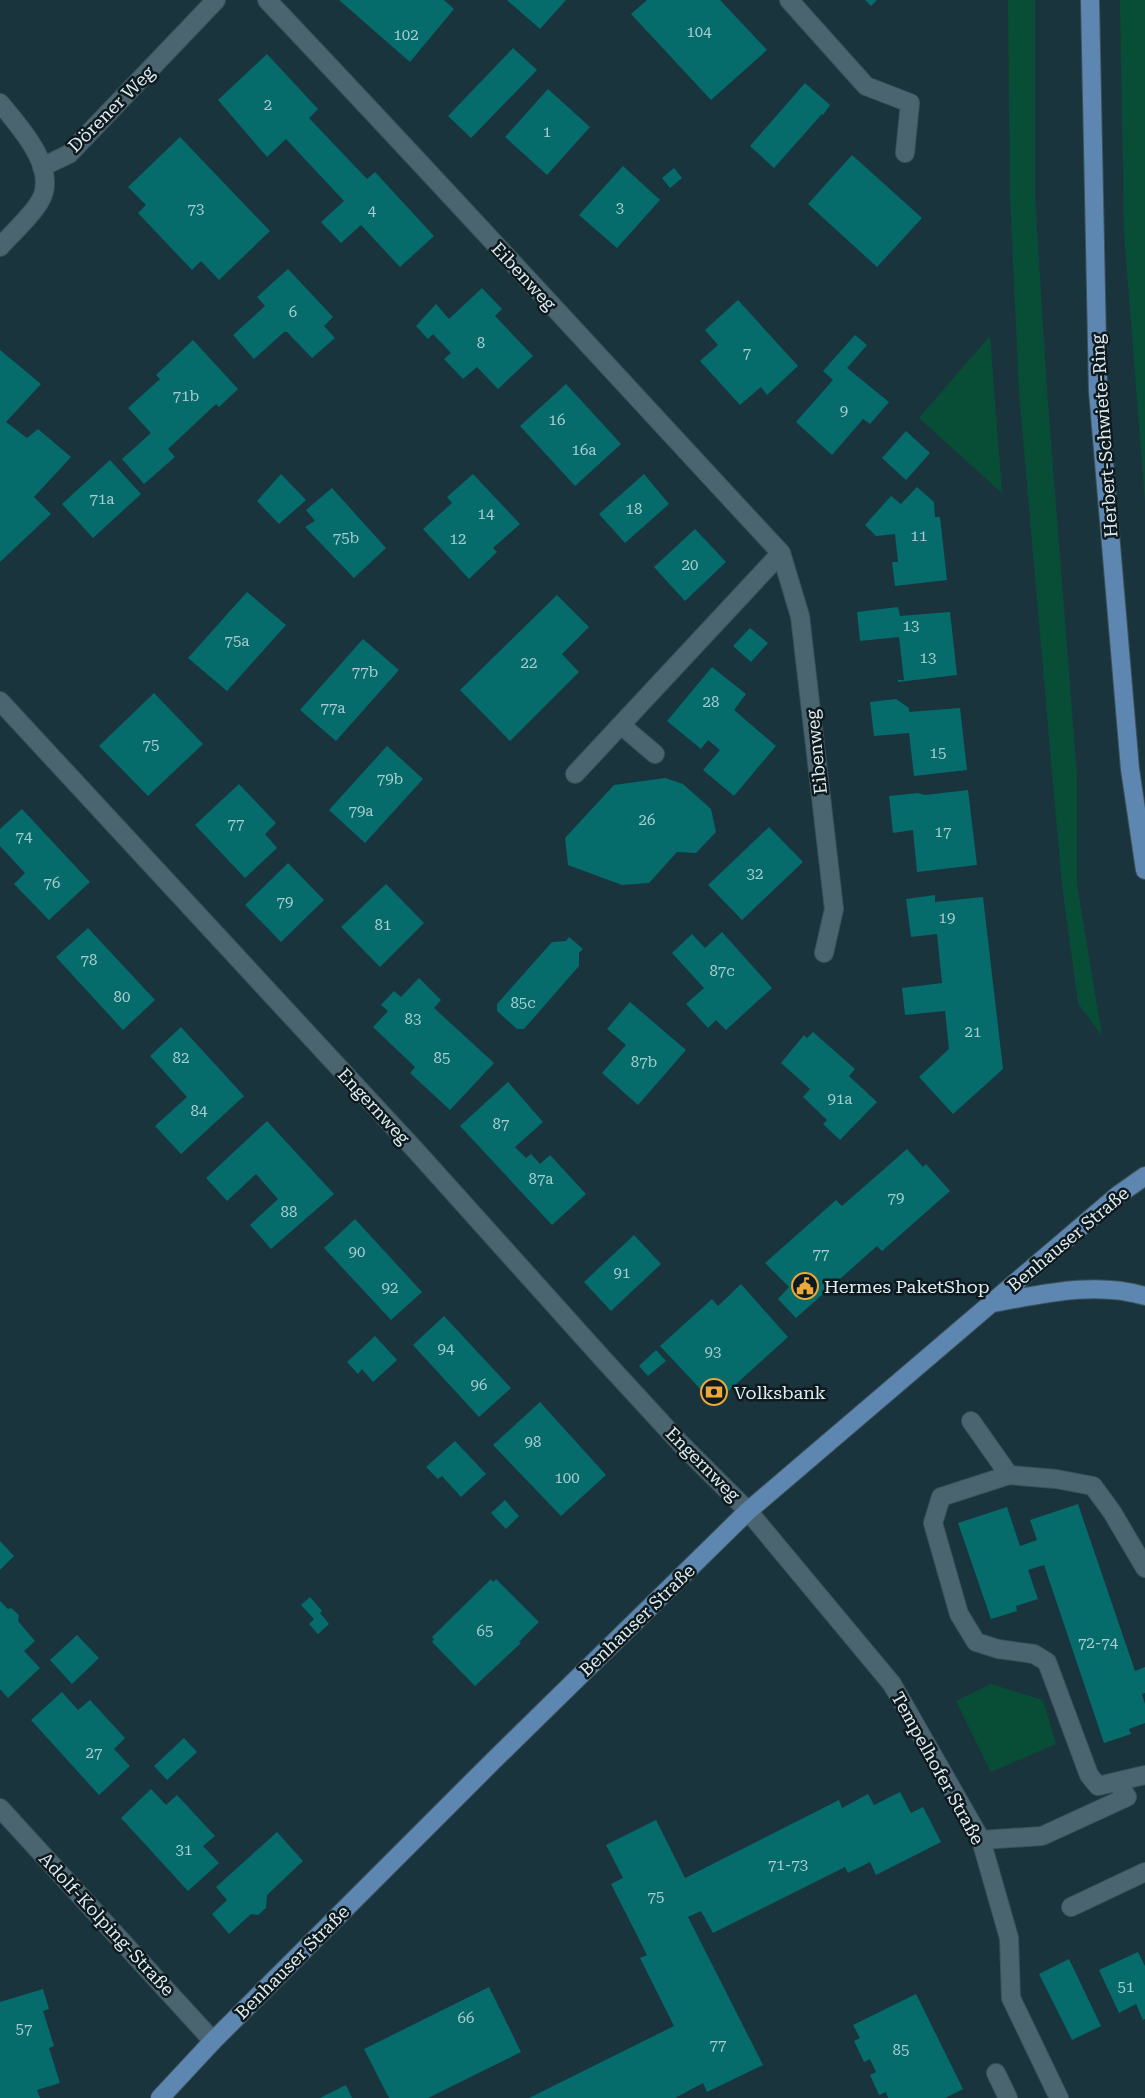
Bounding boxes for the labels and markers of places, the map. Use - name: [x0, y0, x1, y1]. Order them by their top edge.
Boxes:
- public building icon: Hermes PaketShop: [790, 1271, 820, 1301]
- place label: Hermes PaketShop: [824, 1276, 989, 1297]
- bank icon: Volksbank: [699, 1377, 729, 1407]
- place label: Volksbank: [734, 1382, 826, 1403]

